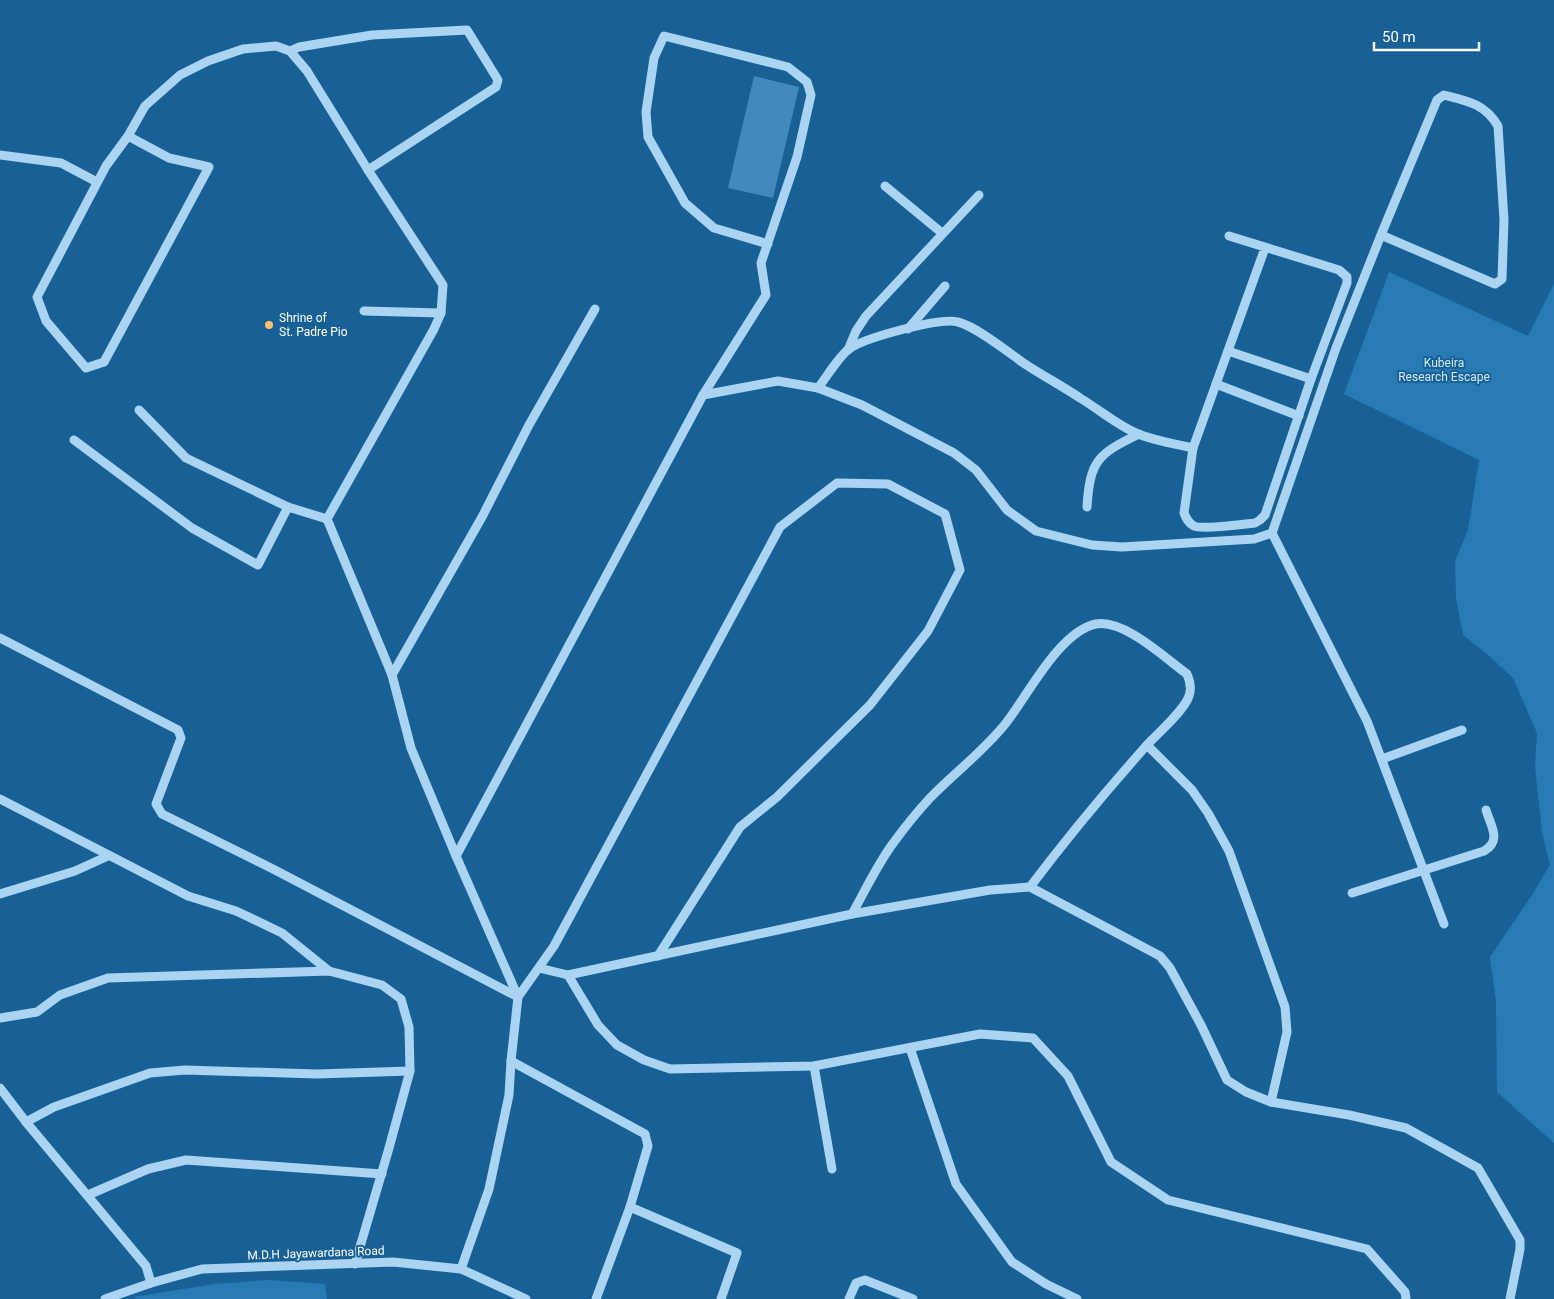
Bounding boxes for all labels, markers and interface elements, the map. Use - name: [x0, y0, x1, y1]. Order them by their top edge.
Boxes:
- scale bar: [1374, 20, 1479, 52]
- text: 50 m: [1382, 28, 1416, 46]
- place label: Shrine of St. Padre Pio: [279, 311, 348, 339]
- marker: Shrine of St. Padre Pio: [263, 319, 275, 331]
- park label: Kubeira Research Escape: [1398, 356, 1490, 384]
- street label: M.D.H Jayawardana Road: [247, 1244, 385, 1262]

